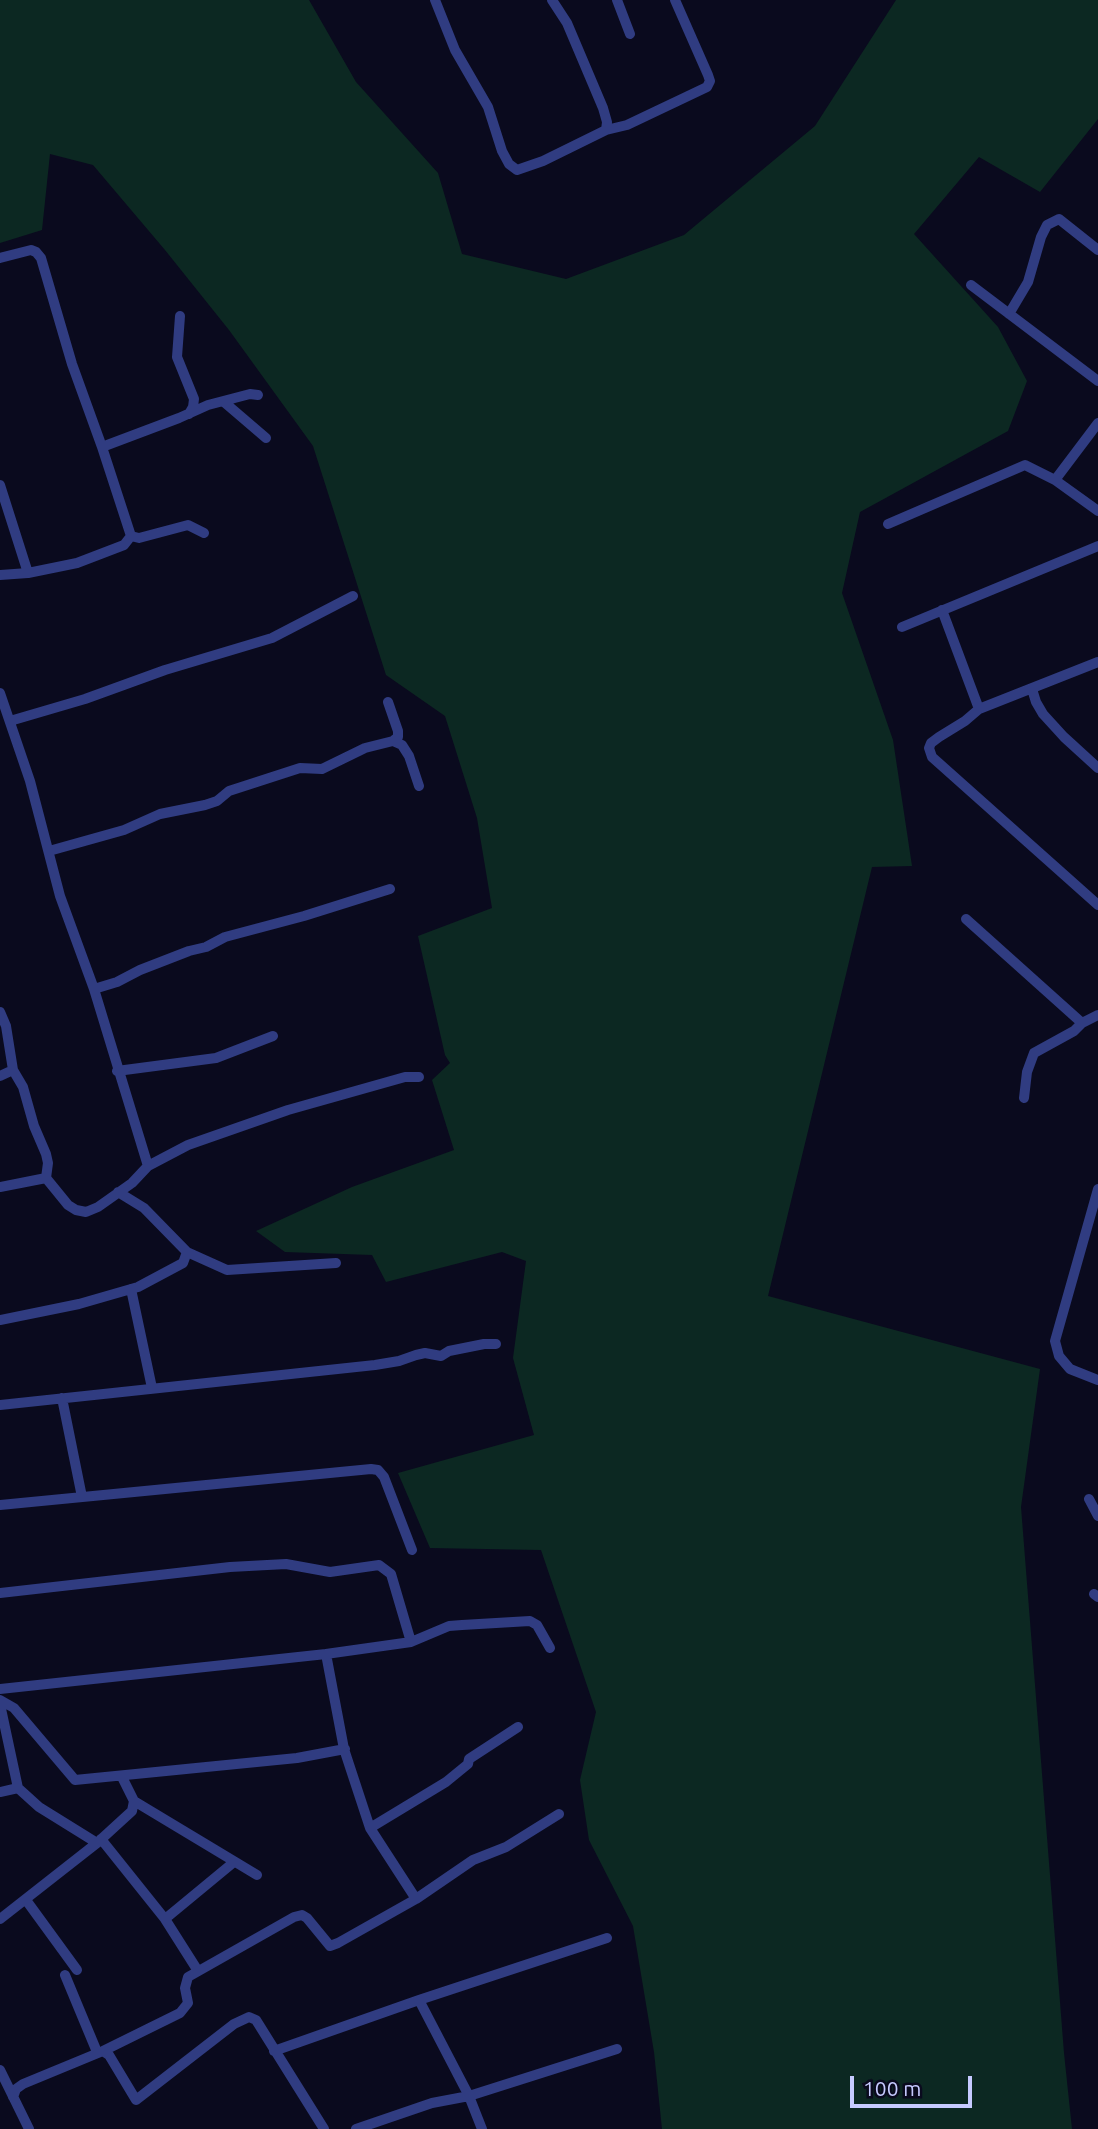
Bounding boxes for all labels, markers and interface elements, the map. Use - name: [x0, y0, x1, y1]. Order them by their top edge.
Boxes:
- scale bar: [853, 2062, 976, 2106]
- text: 100 m: [863, 2076, 921, 2100]

